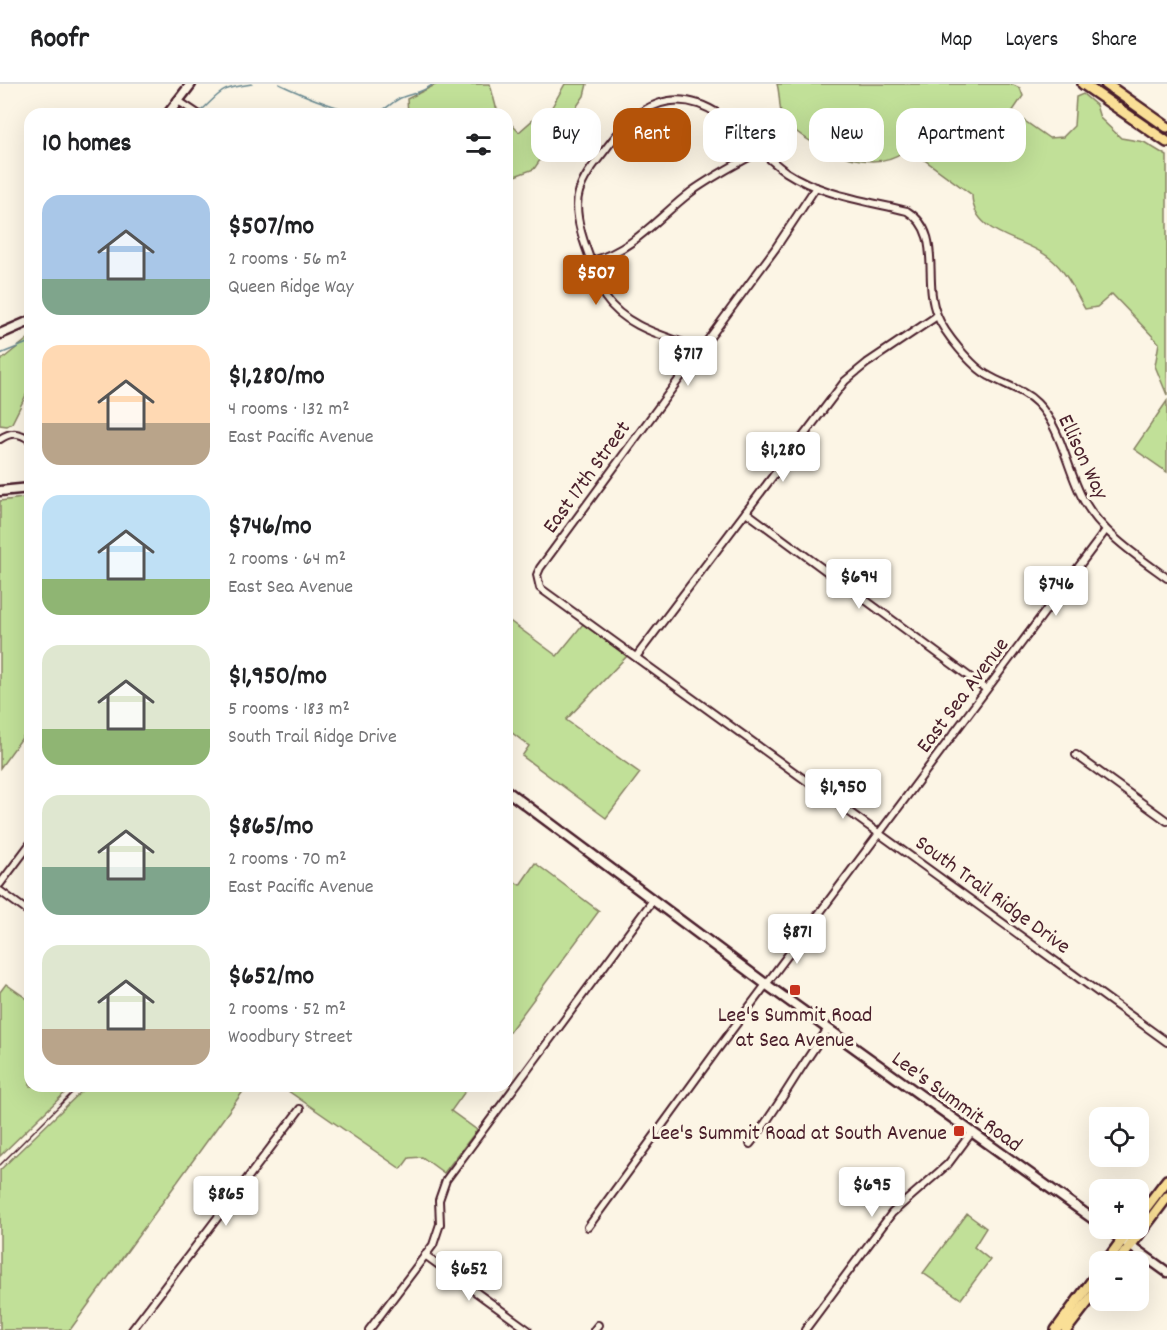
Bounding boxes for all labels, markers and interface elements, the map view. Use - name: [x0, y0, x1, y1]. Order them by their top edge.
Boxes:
- text: Roofr: [30, 21, 89, 61]
- text: Map: [941, 26, 972, 56]
- text: Layers: [1005, 26, 1058, 56]
- text: Share: [1091, 26, 1137, 56]
- chip: Buy: [531, 108, 601, 162]
- chip: Rent: [613, 108, 691, 162]
- chip: Filters: [703, 108, 797, 162]
- chip: New: [809, 108, 884, 162]
- chip: Apartment: [896, 108, 1026, 162]
- text: 10 homes: [42, 126, 132, 163]
- icon: filters: [462, 128, 495, 161]
- text: $507/mo: [228, 209, 314, 246]
- icon: home: [90, 219, 162, 291]
- text: 2 rooms · 56 m²: [228, 246, 347, 274]
- pin: $507: [560, 255, 632, 306]
- text: $507: [577, 260, 615, 288]
- text: Queen Ridge Way: [228, 274, 354, 302]
- pin: $717: [652, 336, 724, 387]
- text: $717: [673, 341, 703, 369]
- text: $1,280/mo: [228, 359, 325, 396]
- icon: home: [90, 369, 162, 441]
- text: 4 rooms · 132 m²: [228, 396, 350, 424]
- street label: Ellison Way: [1049, 410, 1115, 506]
- street label: East 17th Street: [536, 415, 639, 541]
- text: East Pacific Avenue: [228, 424, 374, 452]
- pin: $1,280: [734, 432, 832, 483]
- text: $1,280: [760, 437, 806, 465]
- text: $746/mo: [228, 509, 312, 546]
- icon: home: [90, 519, 162, 591]
- text: 2 rooms · 64 m²: [228, 546, 346, 574]
- pin: $694: [823, 559, 895, 610]
- text: $694: [840, 564, 878, 592]
- pin: $746: [1020, 566, 1092, 617]
- text: $746: [1038, 571, 1074, 599]
- text: East Sea Avenue: [228, 574, 353, 602]
- street label: East Sea Avenue: [910, 632, 1018, 760]
- text: $1,950/mo: [228, 659, 327, 696]
- icon: home: [90, 669, 162, 741]
- text: 5 rooms · 183 m²: [228, 696, 350, 724]
- text: South Trail Ridge Drive: [228, 724, 397, 752]
- pin: $1,950: [794, 769, 892, 820]
- text: $1,950: [819, 774, 867, 802]
- text: $865/mo: [228, 809, 313, 846]
- icon: home: [90, 819, 162, 891]
- street label: South Trail Ridge Drive: [908, 829, 1076, 963]
- text: 2 rooms · 70 m²: [228, 846, 347, 874]
- text: East Pacific Avenue: [228, 874, 374, 902]
- pin: $871: [761, 914, 833, 965]
- text: $871: [782, 919, 812, 947]
- text: $652/mo: [228, 959, 314, 996]
- icon: home: [90, 969, 162, 1041]
- marker: Lee's Summit Road at Sea Avenue: [788, 983, 802, 997]
- text: 2 rooms · 52 m²: [228, 996, 346, 1024]
- place label: Lee's Summit Road at Sea Avenue: [718, 1001, 872, 1057]
- text: Woodbury Street: [228, 1024, 353, 1052]
- street label: Lee's Summit Road: [884, 1045, 1028, 1161]
- map controls: [1089, 1107, 1149, 1311]
- button: locate: [1089, 1107, 1149, 1167]
- place label: Lee's Summit Road at South Avenue: [651, 1119, 947, 1150]
- marker: Lee's Summit Road at South Avenue: [952, 1124, 966, 1138]
- pin: $695: [836, 1167, 908, 1218]
- text: $695: [853, 1172, 891, 1200]
- pin: $865: [190, 1176, 262, 1227]
- button: +: [1089, 1179, 1149, 1239]
- text: $865: [207, 1181, 245, 1209]
- pin: $652: [433, 1251, 505, 1302]
- button: −: [1089, 1251, 1149, 1311]
- text: $652: [450, 1256, 488, 1284]

